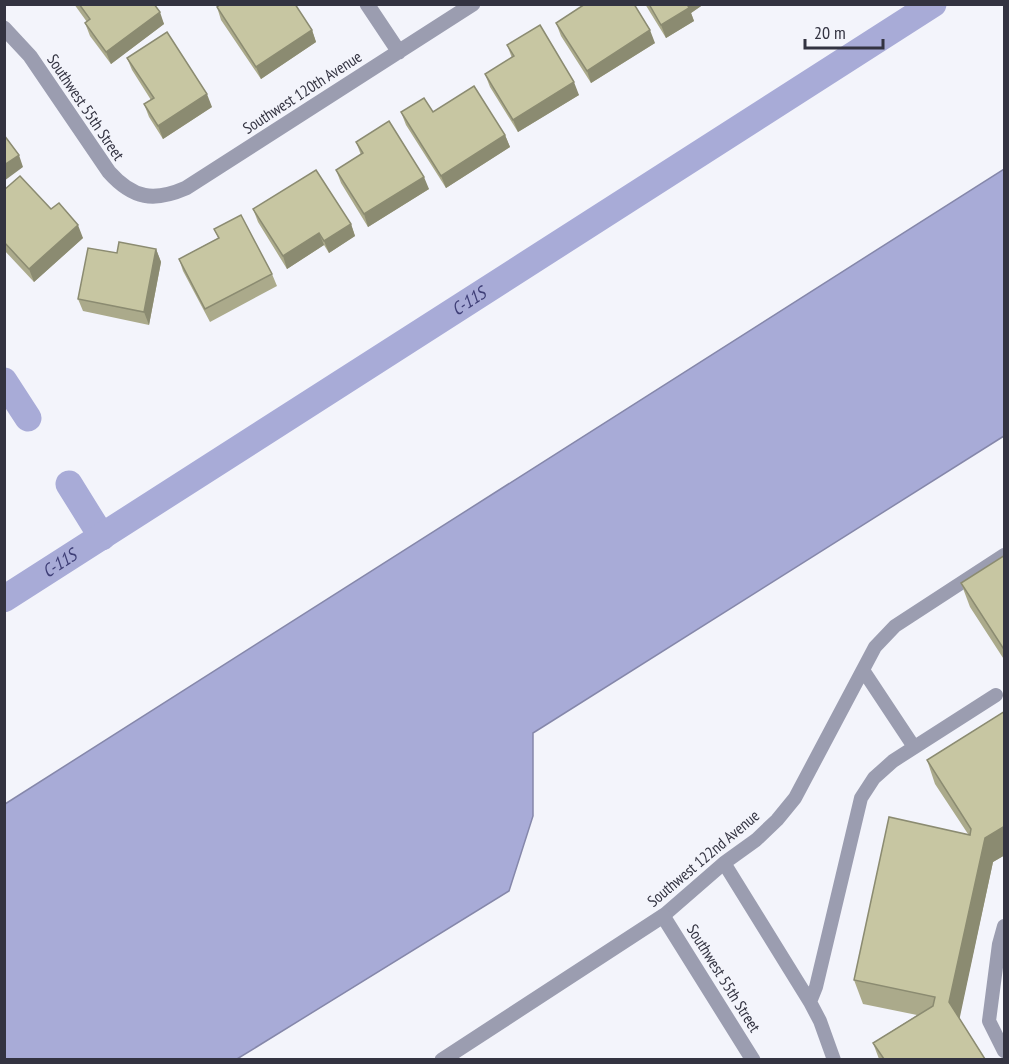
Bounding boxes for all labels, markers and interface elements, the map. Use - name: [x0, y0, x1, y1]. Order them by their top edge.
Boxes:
- scale bar: [805, 12, 883, 50]
- text: 20 m: [814, 21, 846, 44]
- street label: Southwest 120th Avenue: [239, 46, 365, 138]
- street label: Southwest 55th Street: [43, 50, 129, 164]
- water label: C-11S: [447, 280, 492, 320]
- water label: C-11S: [38, 542, 83, 582]
- street label: Southwest 122nd Avenue: [643, 805, 763, 911]
- street label: Southwest 55th Street: [683, 920, 766, 1036]

